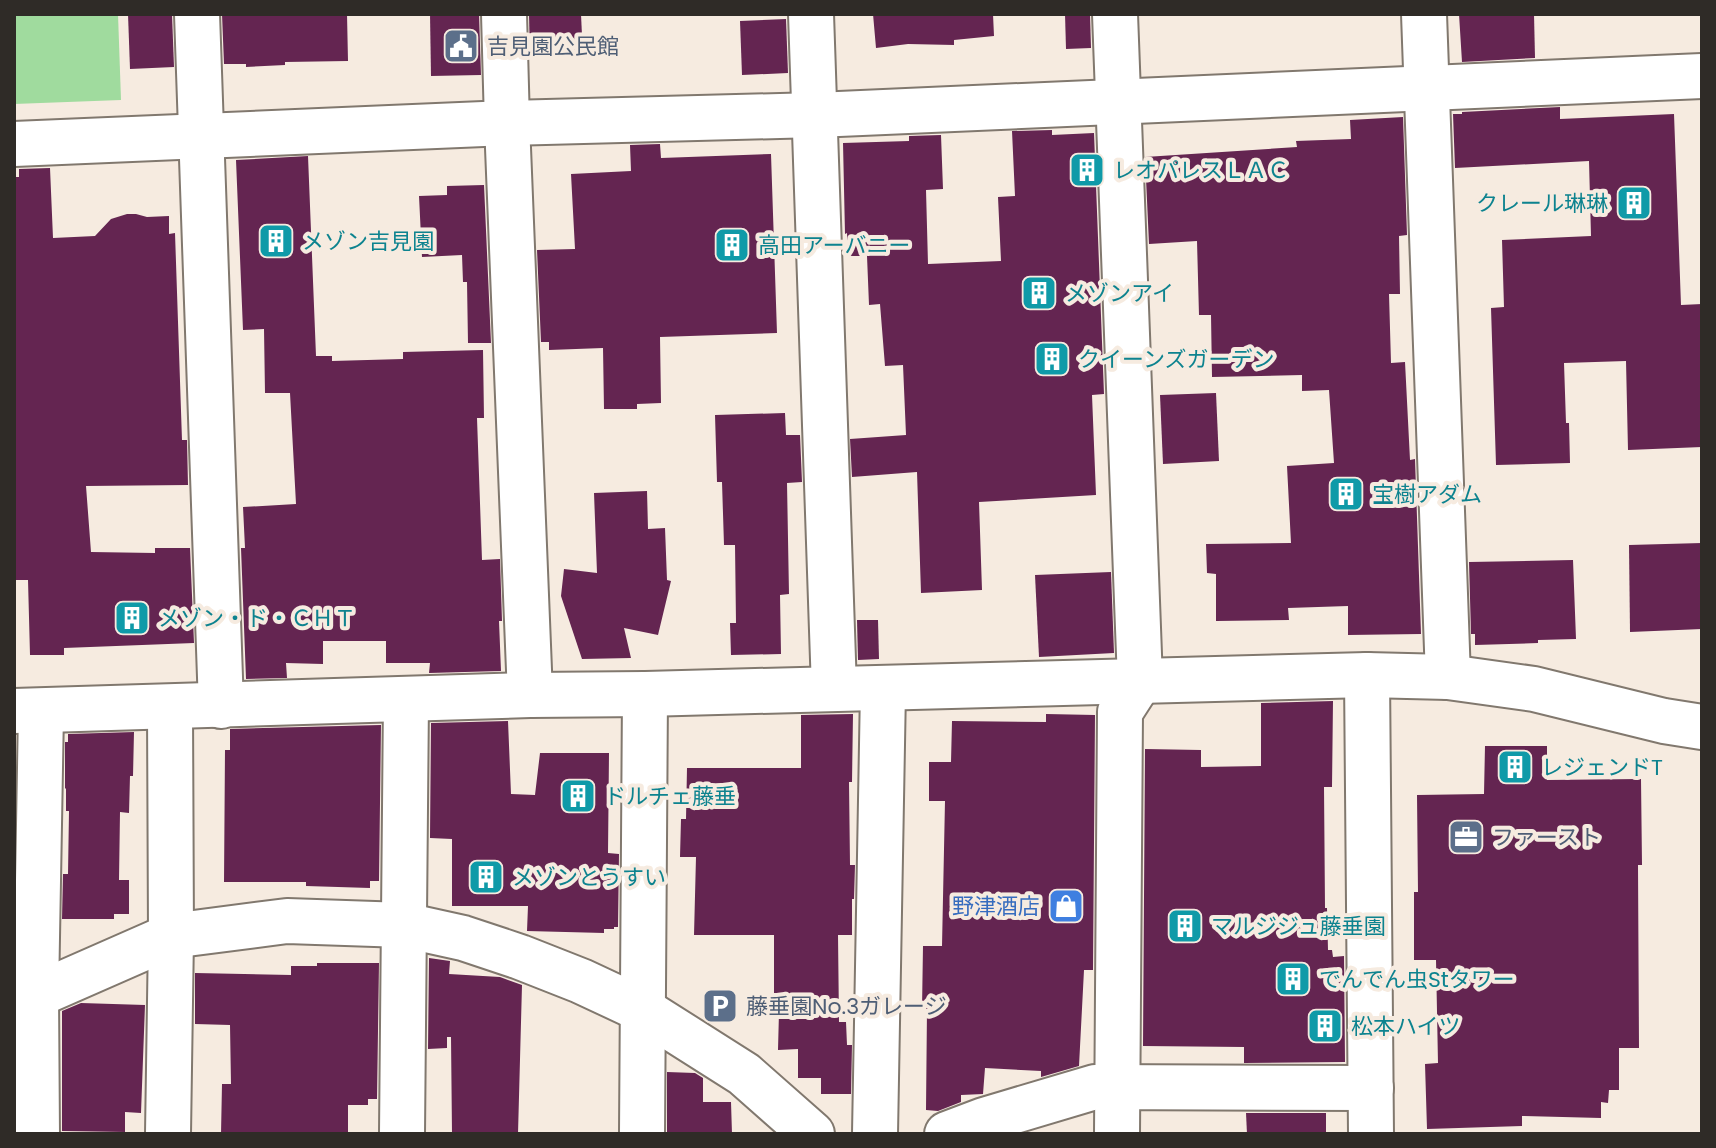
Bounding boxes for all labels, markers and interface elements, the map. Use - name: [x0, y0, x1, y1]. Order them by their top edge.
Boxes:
- public building icon: 吉見園公民館: [442, 27, 480, 65]
- place label: 吉見園公民館: [487, 31, 619, 62]
- building icon: レオパレスＬＡＣ: [1068, 151, 1106, 189]
- place label: レオパレスＬＡＣ: [1113, 155, 1289, 186]
- building icon: クレール琳琳: [1615, 184, 1653, 222]
- place label: クレール琳琳: [1476, 188, 1608, 219]
- building icon: メゾン吉見園: [257, 222, 295, 260]
- place label: メゾン吉見園: [302, 226, 434, 257]
- building icon: 高田アーバニー: [713, 226, 751, 264]
- place label: 高田アーバニー: [758, 230, 910, 261]
- building icon: メゾンアイ: [1020, 274, 1058, 312]
- place label: メゾンアイ: [1065, 278, 1174, 309]
- building icon: クイーンズガーデン: [1033, 340, 1071, 378]
- place label: クイーンズガーデン: [1078, 344, 1274, 375]
- building icon: 宝樹アダム: [1327, 475, 1365, 513]
- place label: 宝樹アダム: [1372, 479, 1482, 510]
- building icon: メゾン・ド・ＣＨＴ: [113, 599, 151, 637]
- place label: メゾン・ド・ＣＨＴ: [158, 603, 356, 634]
- building icon: レジェンドT: [1496, 748, 1534, 786]
- place label: レジェンドT: [1541, 752, 1663, 783]
- building icon: ドルチェ藤垂: [559, 777, 597, 815]
- place label: ドルチェ藤垂: [604, 781, 736, 812]
- office icon: ファースト: [1447, 818, 1485, 856]
- place label: ファースト: [1492, 822, 1601, 853]
- building icon: メゾンとうすい: [467, 858, 505, 896]
- place label: メゾンとうすい: [512, 862, 666, 893]
- shop icon: 野津酒店: [1047, 887, 1085, 925]
- place label: 野津酒店: [952, 891, 1040, 922]
- building icon: マルジジュ藤垂園: [1166, 907, 1204, 945]
- place label: マルジジュ藤垂園: [1211, 911, 1385, 942]
- building icon: でんでん虫Stタワー: [1274, 960, 1312, 998]
- place label: でんでん虫Stタワー: [1319, 964, 1515, 995]
- parking icon: 藤垂園No.3ガレージ: [701, 987, 739, 1025]
- place label: 藤垂園No.3ガレージ: [746, 991, 947, 1022]
- building icon: 松本ハイツ: [1306, 1007, 1344, 1045]
- place label: 松本ハイツ: [1351, 1011, 1461, 1042]

